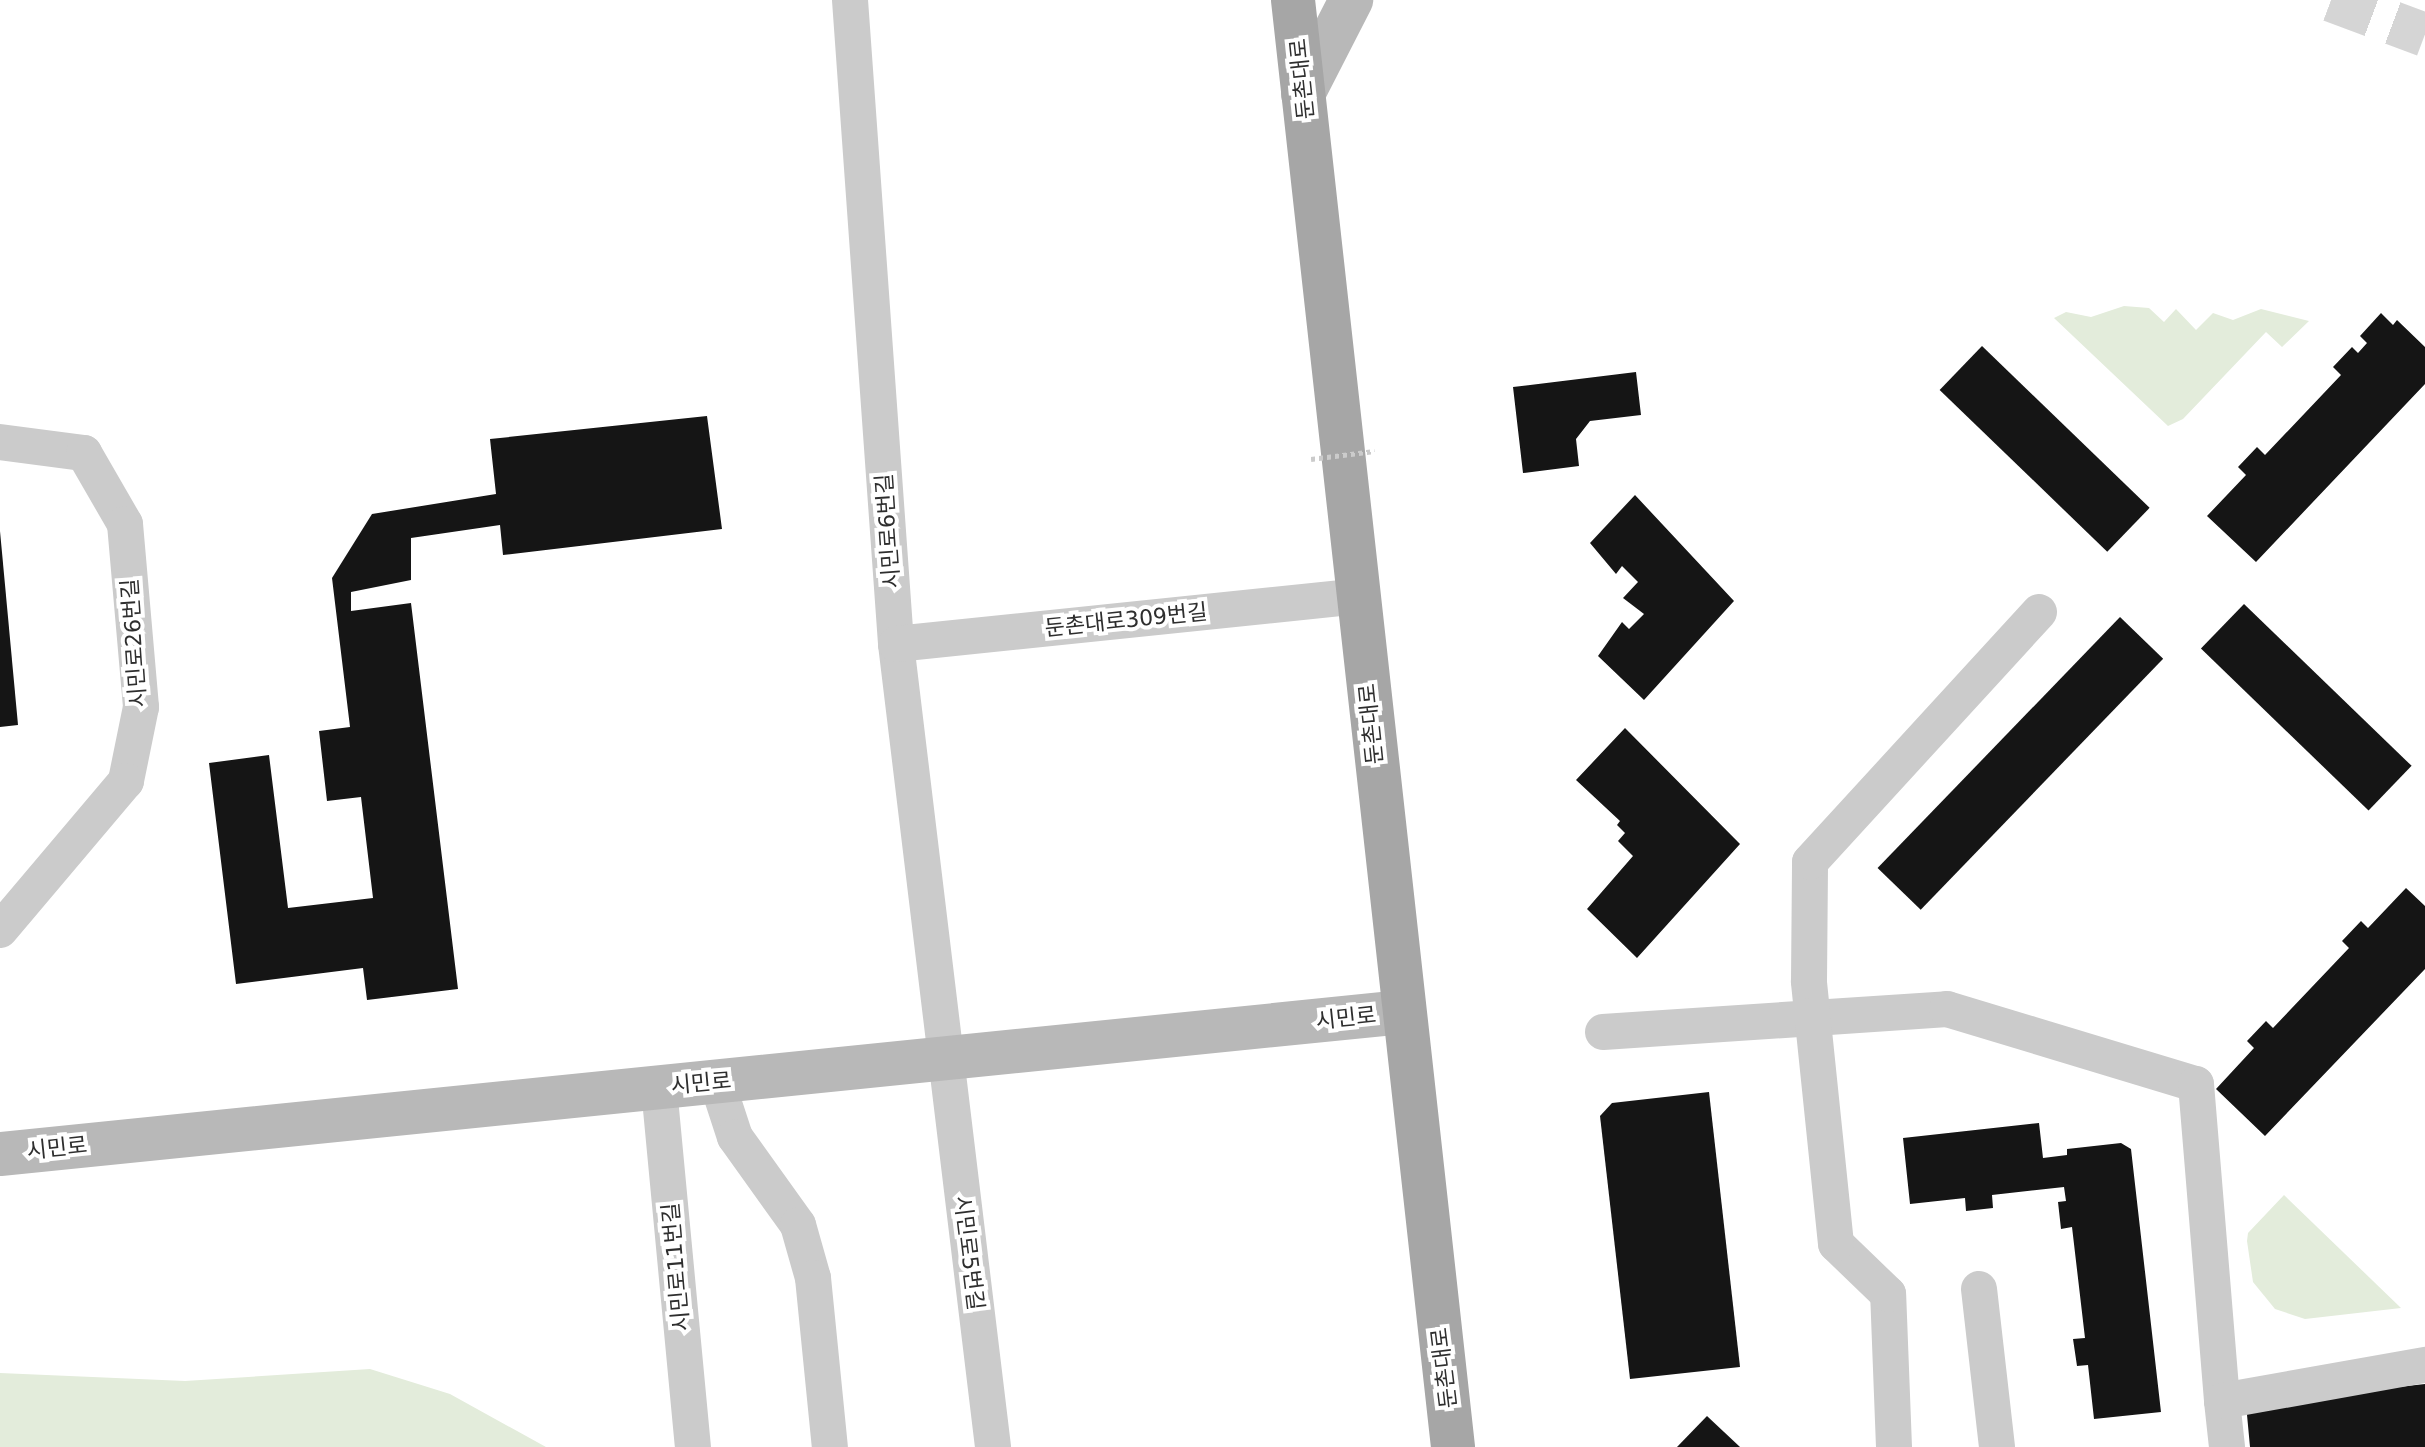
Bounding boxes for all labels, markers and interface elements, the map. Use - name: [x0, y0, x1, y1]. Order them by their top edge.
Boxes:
- street label: 둔촌대로: [1285, 37, 1319, 121]
- street label: 시민로6번길: [871, 473, 905, 589]
- street label: 시민로26번길: [116, 578, 152, 708]
- street label: 둔촌대로309번길: [1043, 598, 1209, 642]
- street label: 둔촌대로: [1354, 682, 1388, 766]
- street label: 시민로: [1314, 1002, 1378, 1034]
- street label: 시민로: [670, 1067, 732, 1099]
- street label: 시민로: [25, 1132, 89, 1164]
- street label: 시민로5번길: [949, 1194, 989, 1312]
- street label: 시민로11번길: [657, 1201, 695, 1333]
- street label: 둔촌대로: [1426, 1326, 1462, 1410]

